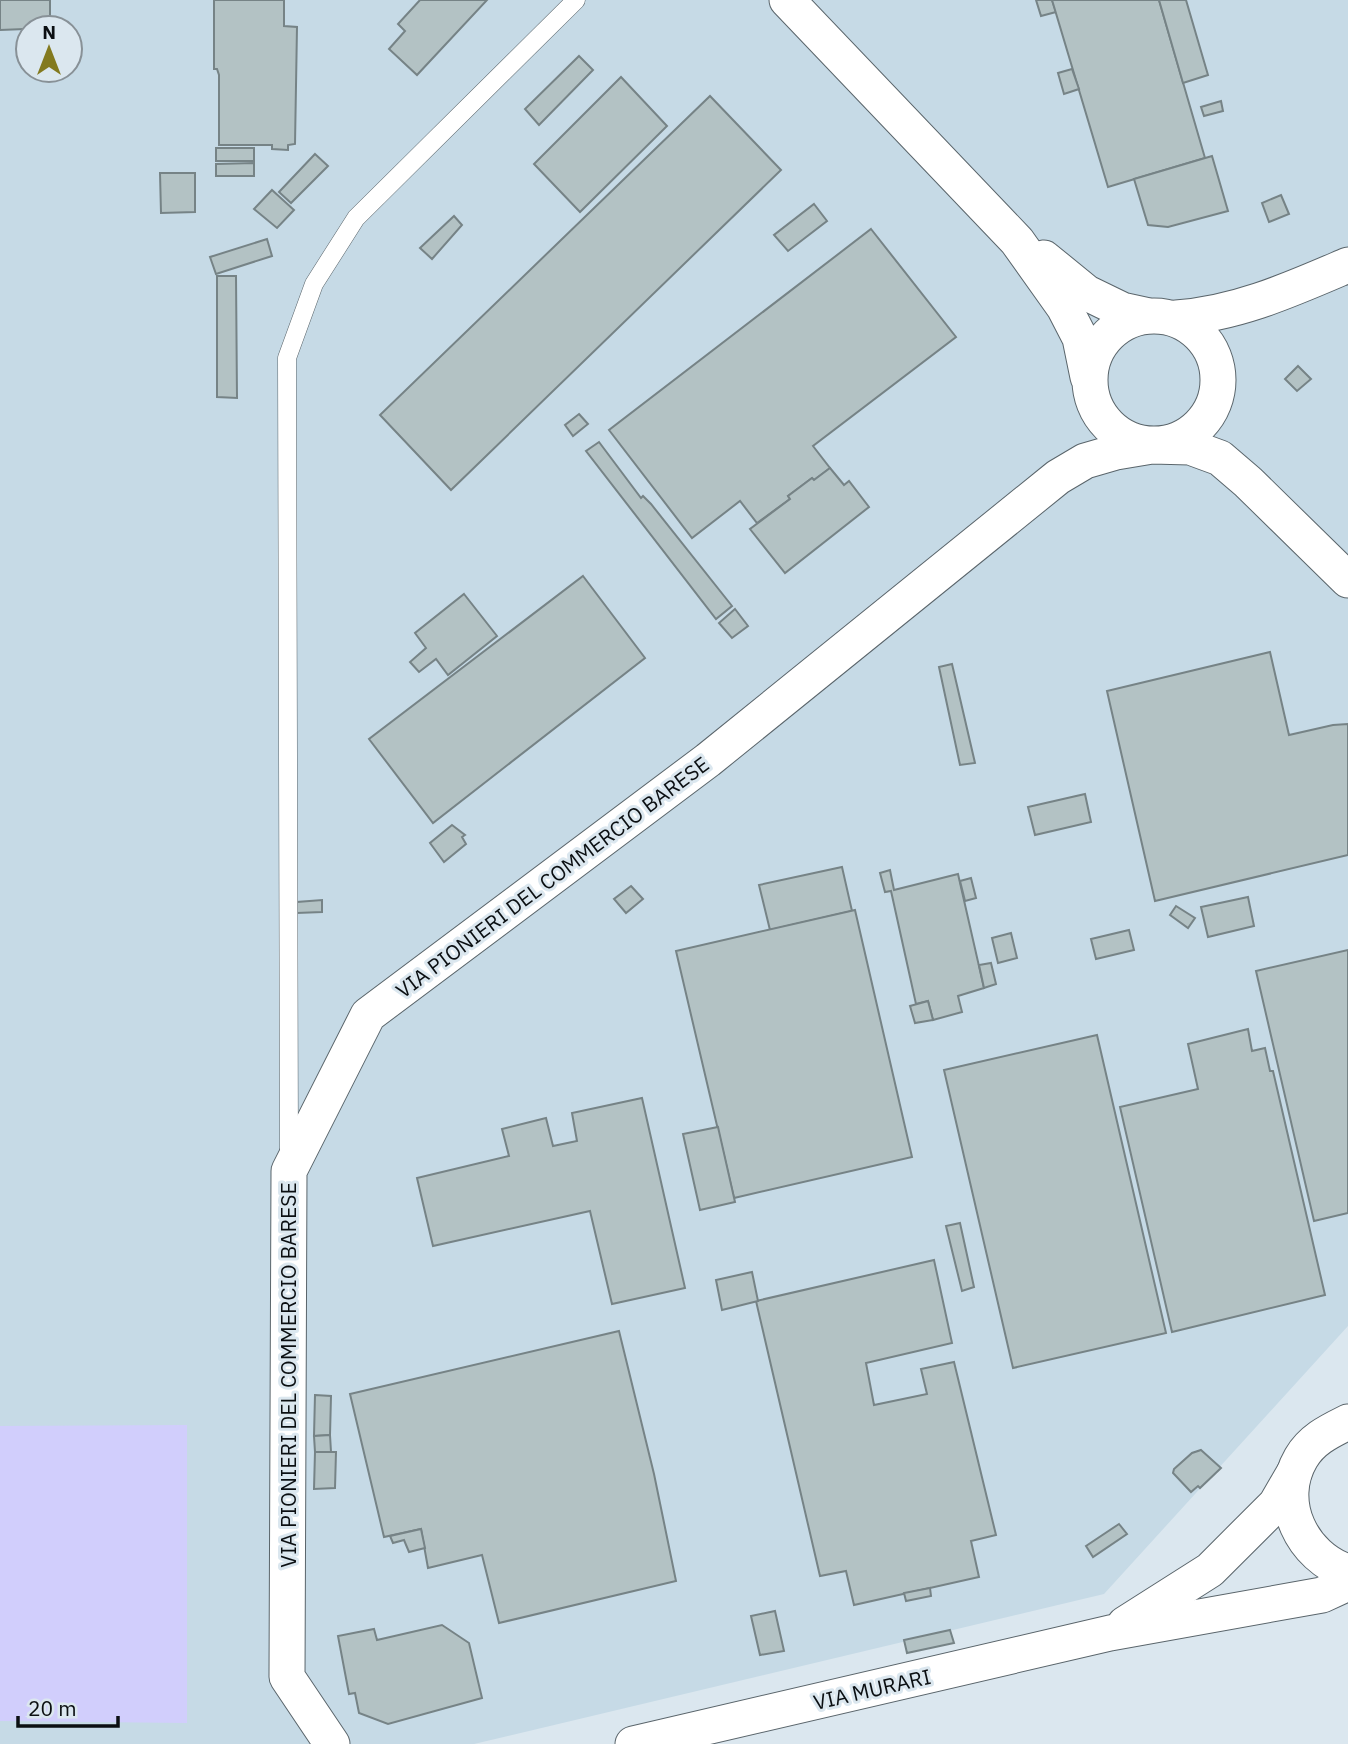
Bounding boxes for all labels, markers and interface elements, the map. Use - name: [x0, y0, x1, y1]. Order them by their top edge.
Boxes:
- north arrow: [14, 14, 84, 84]
- text: N: [42, 20, 56, 44]
- street label: VIA PIONIERI DEL COMMERCIO BARESE: [390, 750, 714, 1004]
- street label: VIA PIONIERI DEL COMMERCIO BARESE: [274, 1182, 302, 1568]
- street label: VIA MURARI: [811, 1662, 933, 1716]
- scale bar: [18, 1684, 117, 1728]
- text: 20 m: [28, 1694, 77, 1722]

